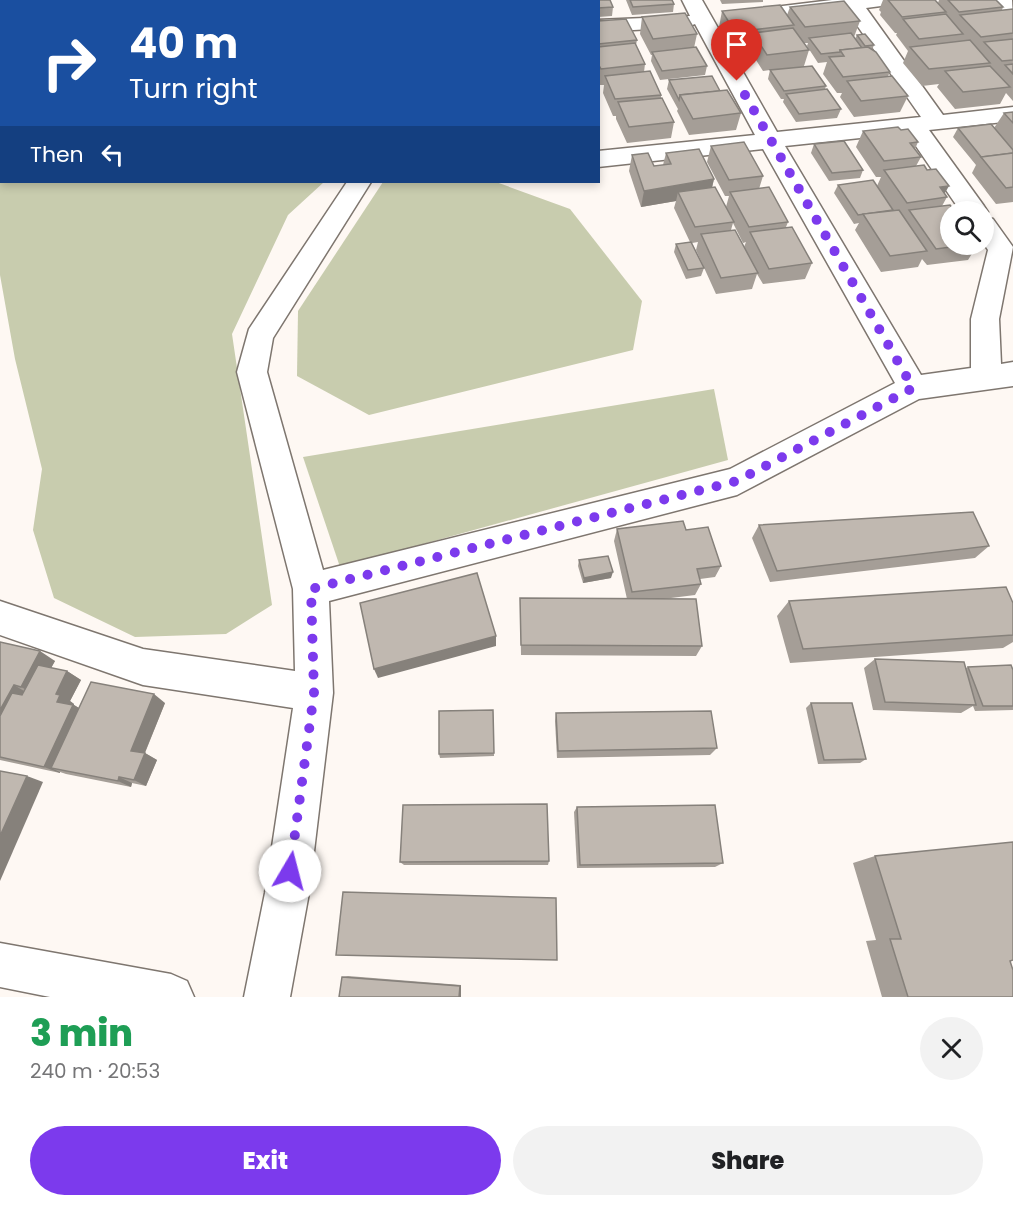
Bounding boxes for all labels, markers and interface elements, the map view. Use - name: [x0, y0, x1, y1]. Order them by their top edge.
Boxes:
- text: 40 m: [129, 14, 238, 73]
- pin: [711, 19, 762, 81]
- icon: right: [30, 24, 108, 102]
- icon: arrive: [720, 28, 753, 61]
- text: Turn right: [129, 70, 258, 107]
- icon: left: [96, 138, 129, 171]
- text: Then: [30, 139, 84, 170]
- map controls: [940, 201, 994, 255]
- button: search: [940, 201, 994, 255]
- position arrow: [258, 839, 322, 903]
- text: 3 min: [30, 1008, 133, 1059]
- button: close: [920, 1017, 983, 1080]
- text: 240 m · 20:53: [30, 1057, 160, 1085]
- button: Exit: [30, 1126, 501, 1195]
- button: Share: [513, 1126, 983, 1195]

